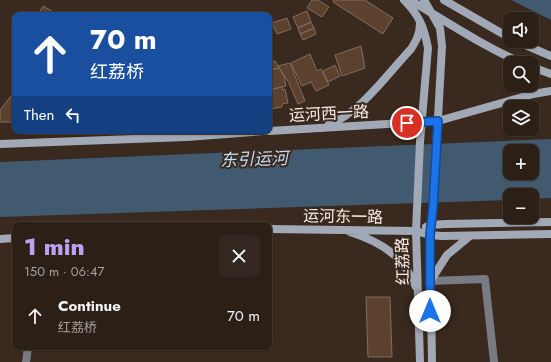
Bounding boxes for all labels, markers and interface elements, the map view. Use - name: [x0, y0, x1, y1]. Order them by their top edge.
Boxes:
- map controls: [503, 12, 539, 224]
- button: sound: [503, 12, 539, 48]
- text: 70 m: [90, 19, 157, 60]
- icon: ahead: [24, 28, 76, 80]
- button: search: [503, 56, 539, 92]
- text: 红荔桥: [90, 59, 144, 85]
- street label: 运河西一路: [288, 100, 370, 127]
- button: layers: [503, 100, 539, 136]
- text: Then: [24, 104, 54, 126]
- icon: left: [62, 104, 84, 126]
- pin: [390, 106, 424, 140]
- icon: arrive: [396, 112, 418, 134]
- button: +: [503, 144, 539, 180]
- water label: 东引运河: [220, 146, 291, 172]
- button: −: [503, 188, 539, 224]
- street label: 运河东一路: [303, 204, 383, 229]
- text: 1 min: [24, 229, 85, 264]
- button: close: [218, 235, 260, 277]
- street label: 红荔路: [391, 237, 414, 285]
- text: 150 m · 06:47: [24, 262, 104, 281]
- position arrow: [409, 290, 451, 332]
- text: Continue: [58, 295, 121, 317]
- icon: ahead: [24, 305, 46, 327]
- text: 70 m: [227, 305, 260, 327]
- text: 红荔桥: [58, 318, 97, 337]

